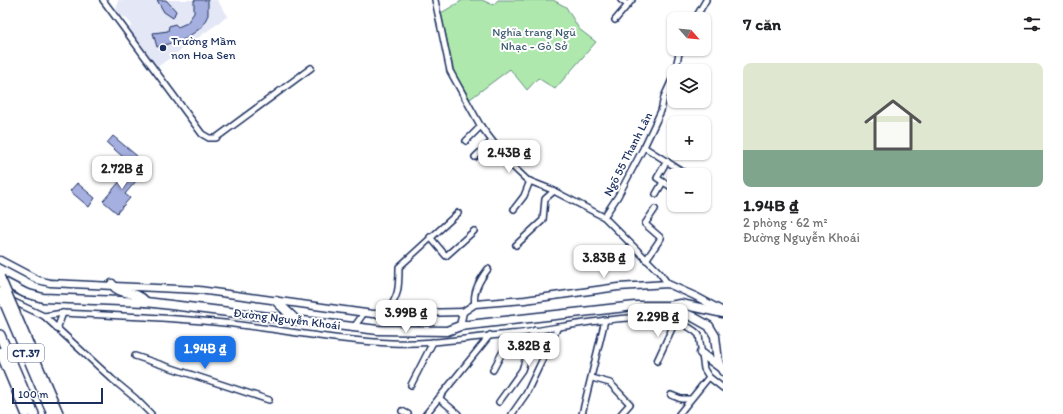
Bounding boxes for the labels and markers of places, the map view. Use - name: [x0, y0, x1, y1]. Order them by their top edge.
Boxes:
- place label: Trường Mầm non Hoa Sen: [171, 34, 236, 62]
- marker: Trường Mầm non Hoa Sen: [158, 43, 168, 53]
- pin: 2.43B ₫: [472, 140, 546, 174]
- pin: 2.72B ₫: [85, 156, 159, 190]
- pin: 3.83B ₫: [567, 245, 641, 279]
- pin: 3.99B ₫: [369, 300, 443, 334]
- pin: 2.29B ₫: [621, 304, 695, 338]
- pin: 3.82B ₫: [492, 333, 566, 367]
- pin: 1.94B ₫: [168, 336, 242, 370]

